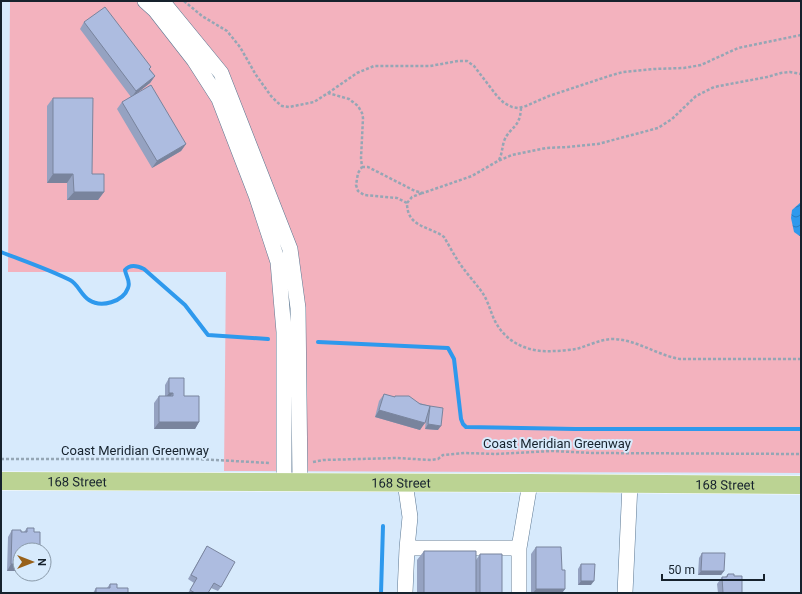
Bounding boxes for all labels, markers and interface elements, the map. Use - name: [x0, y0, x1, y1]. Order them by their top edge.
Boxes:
- street label: Coast Meridian Greenway: [483, 436, 631, 451]
- street label: Coast Meridian Greenway: [61, 443, 209, 458]
- street label: 168 Street: [47, 474, 107, 489]
- street label: 168 Street: [371, 475, 431, 491]
- street label: 168 Street: [695, 477, 755, 493]
- north arrow: [12, 542, 52, 582]
- scale bar: [662, 556, 764, 582]
- text: N: [35, 558, 48, 566]
- text: 50 m: [668, 563, 695, 577]

